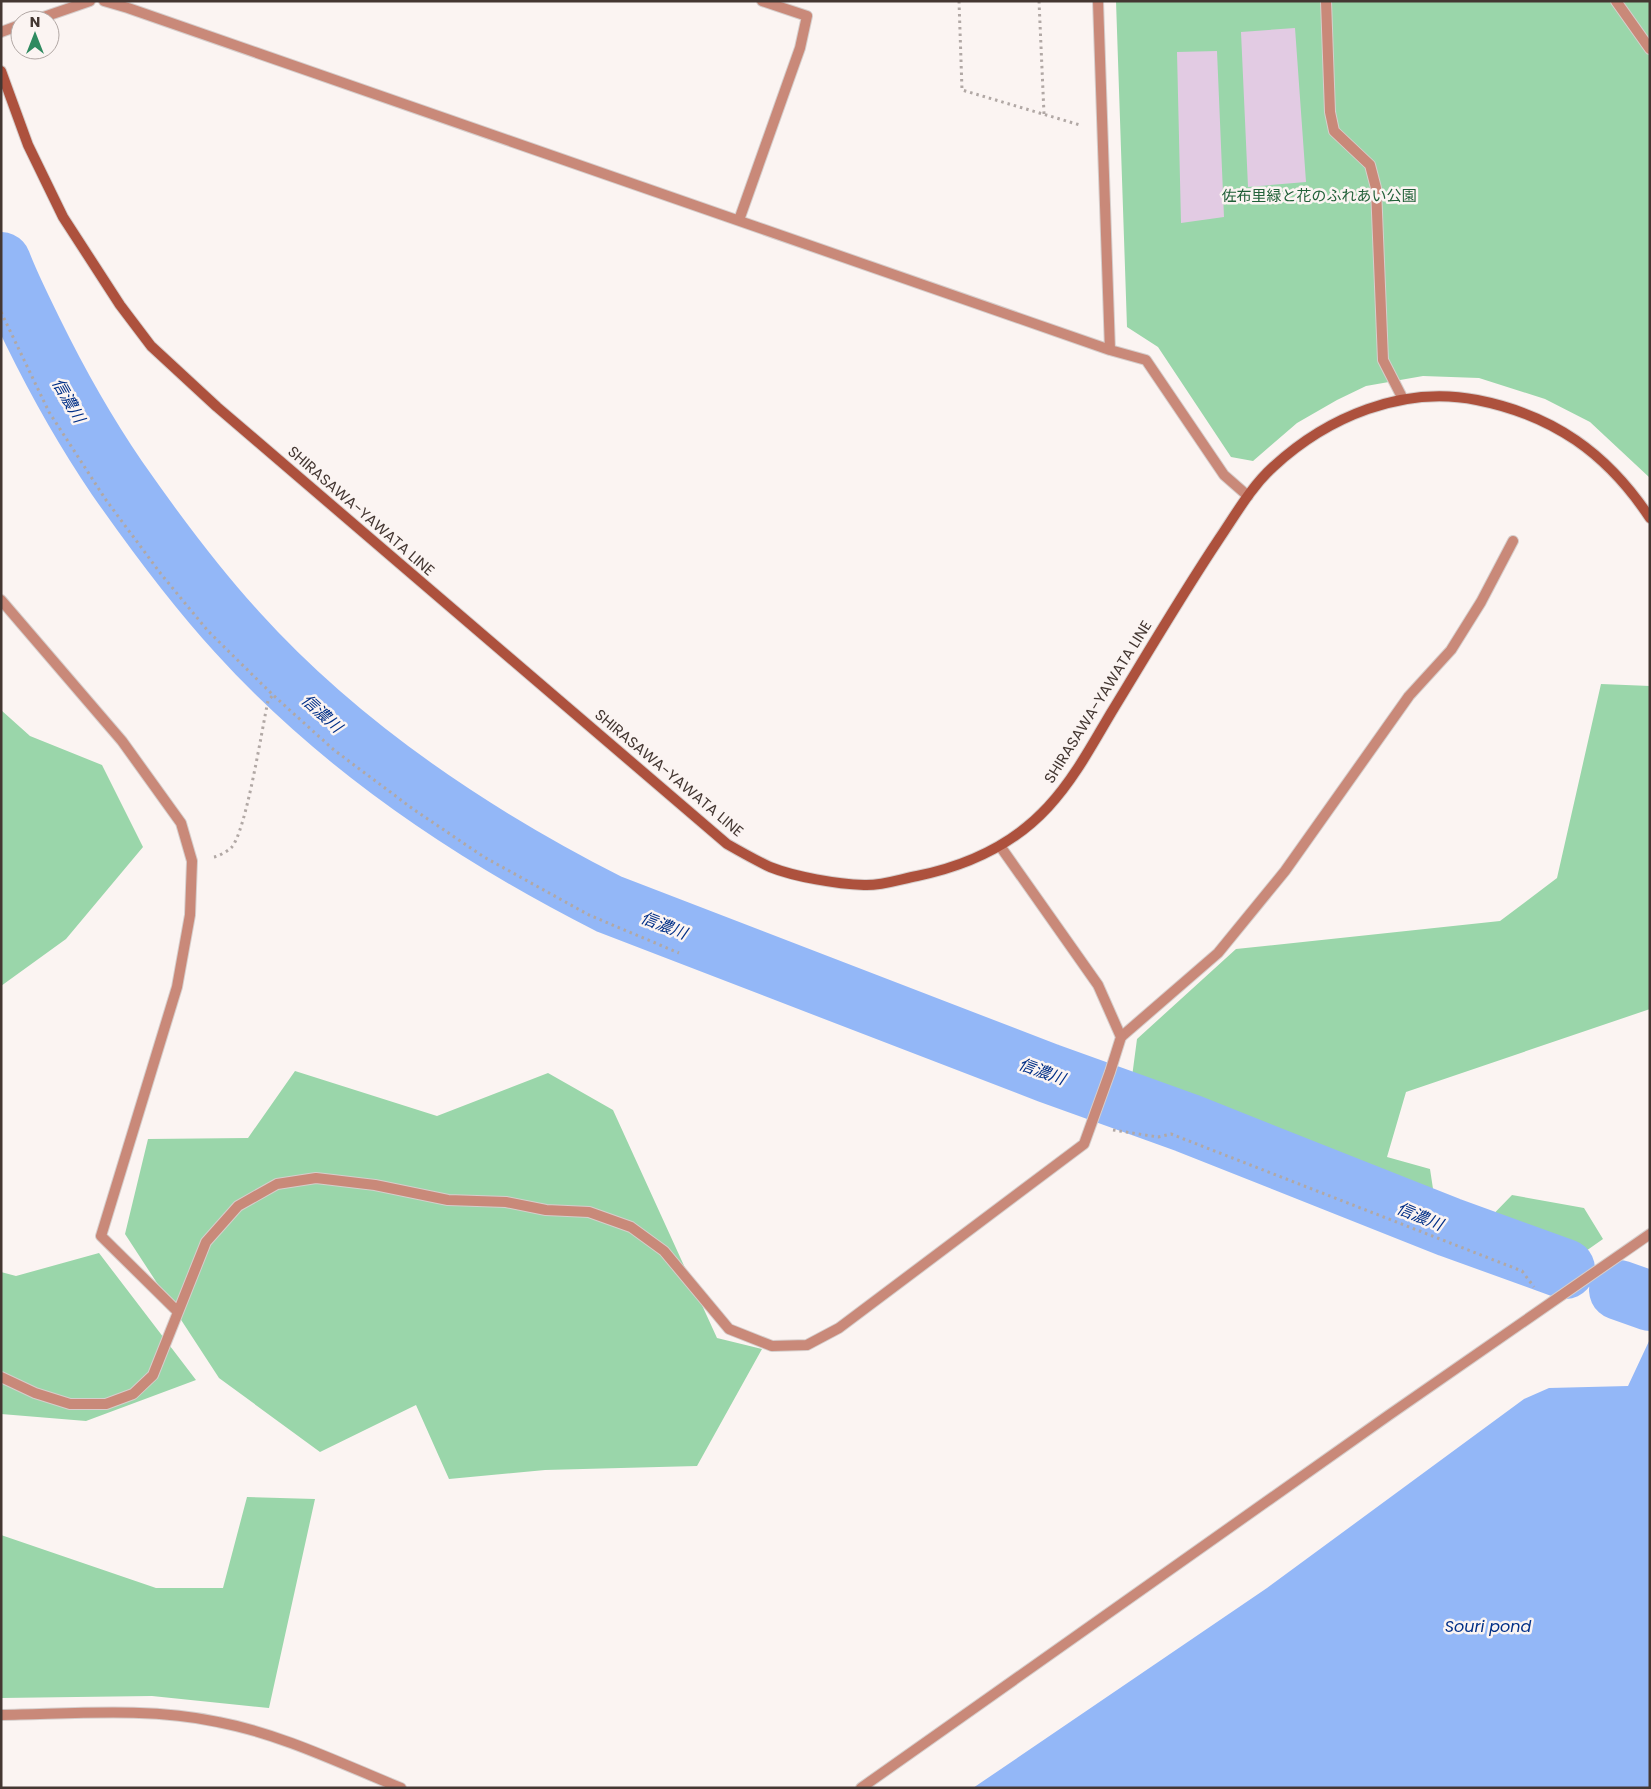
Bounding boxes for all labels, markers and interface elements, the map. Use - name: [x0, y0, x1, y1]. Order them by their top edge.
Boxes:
- north arrow: [10, 10, 60, 60]
- text: N: [30, 12, 40, 32]
- park label: 佐布里緑と花のふれあい公園: [1221, 185, 1417, 206]
- water label: 信濃川: [47, 374, 92, 429]
- street label: SHIRASAWA-YAWATA LINE: [283, 441, 439, 580]
- street label: SHIRASAWA-YAWATA LINE: [1039, 616, 1156, 787]
- water label: 信濃川: [296, 689, 349, 739]
- street label: SHIRASAWA-YAWATA LINE: [590, 704, 748, 841]
- water label: 信濃川: [637, 906, 692, 946]
- water label: 信濃川: [1015, 1052, 1070, 1091]
- water label: 信濃川: [1393, 1197, 1448, 1237]
- water label: Souri pond: [1445, 1615, 1531, 1638]

